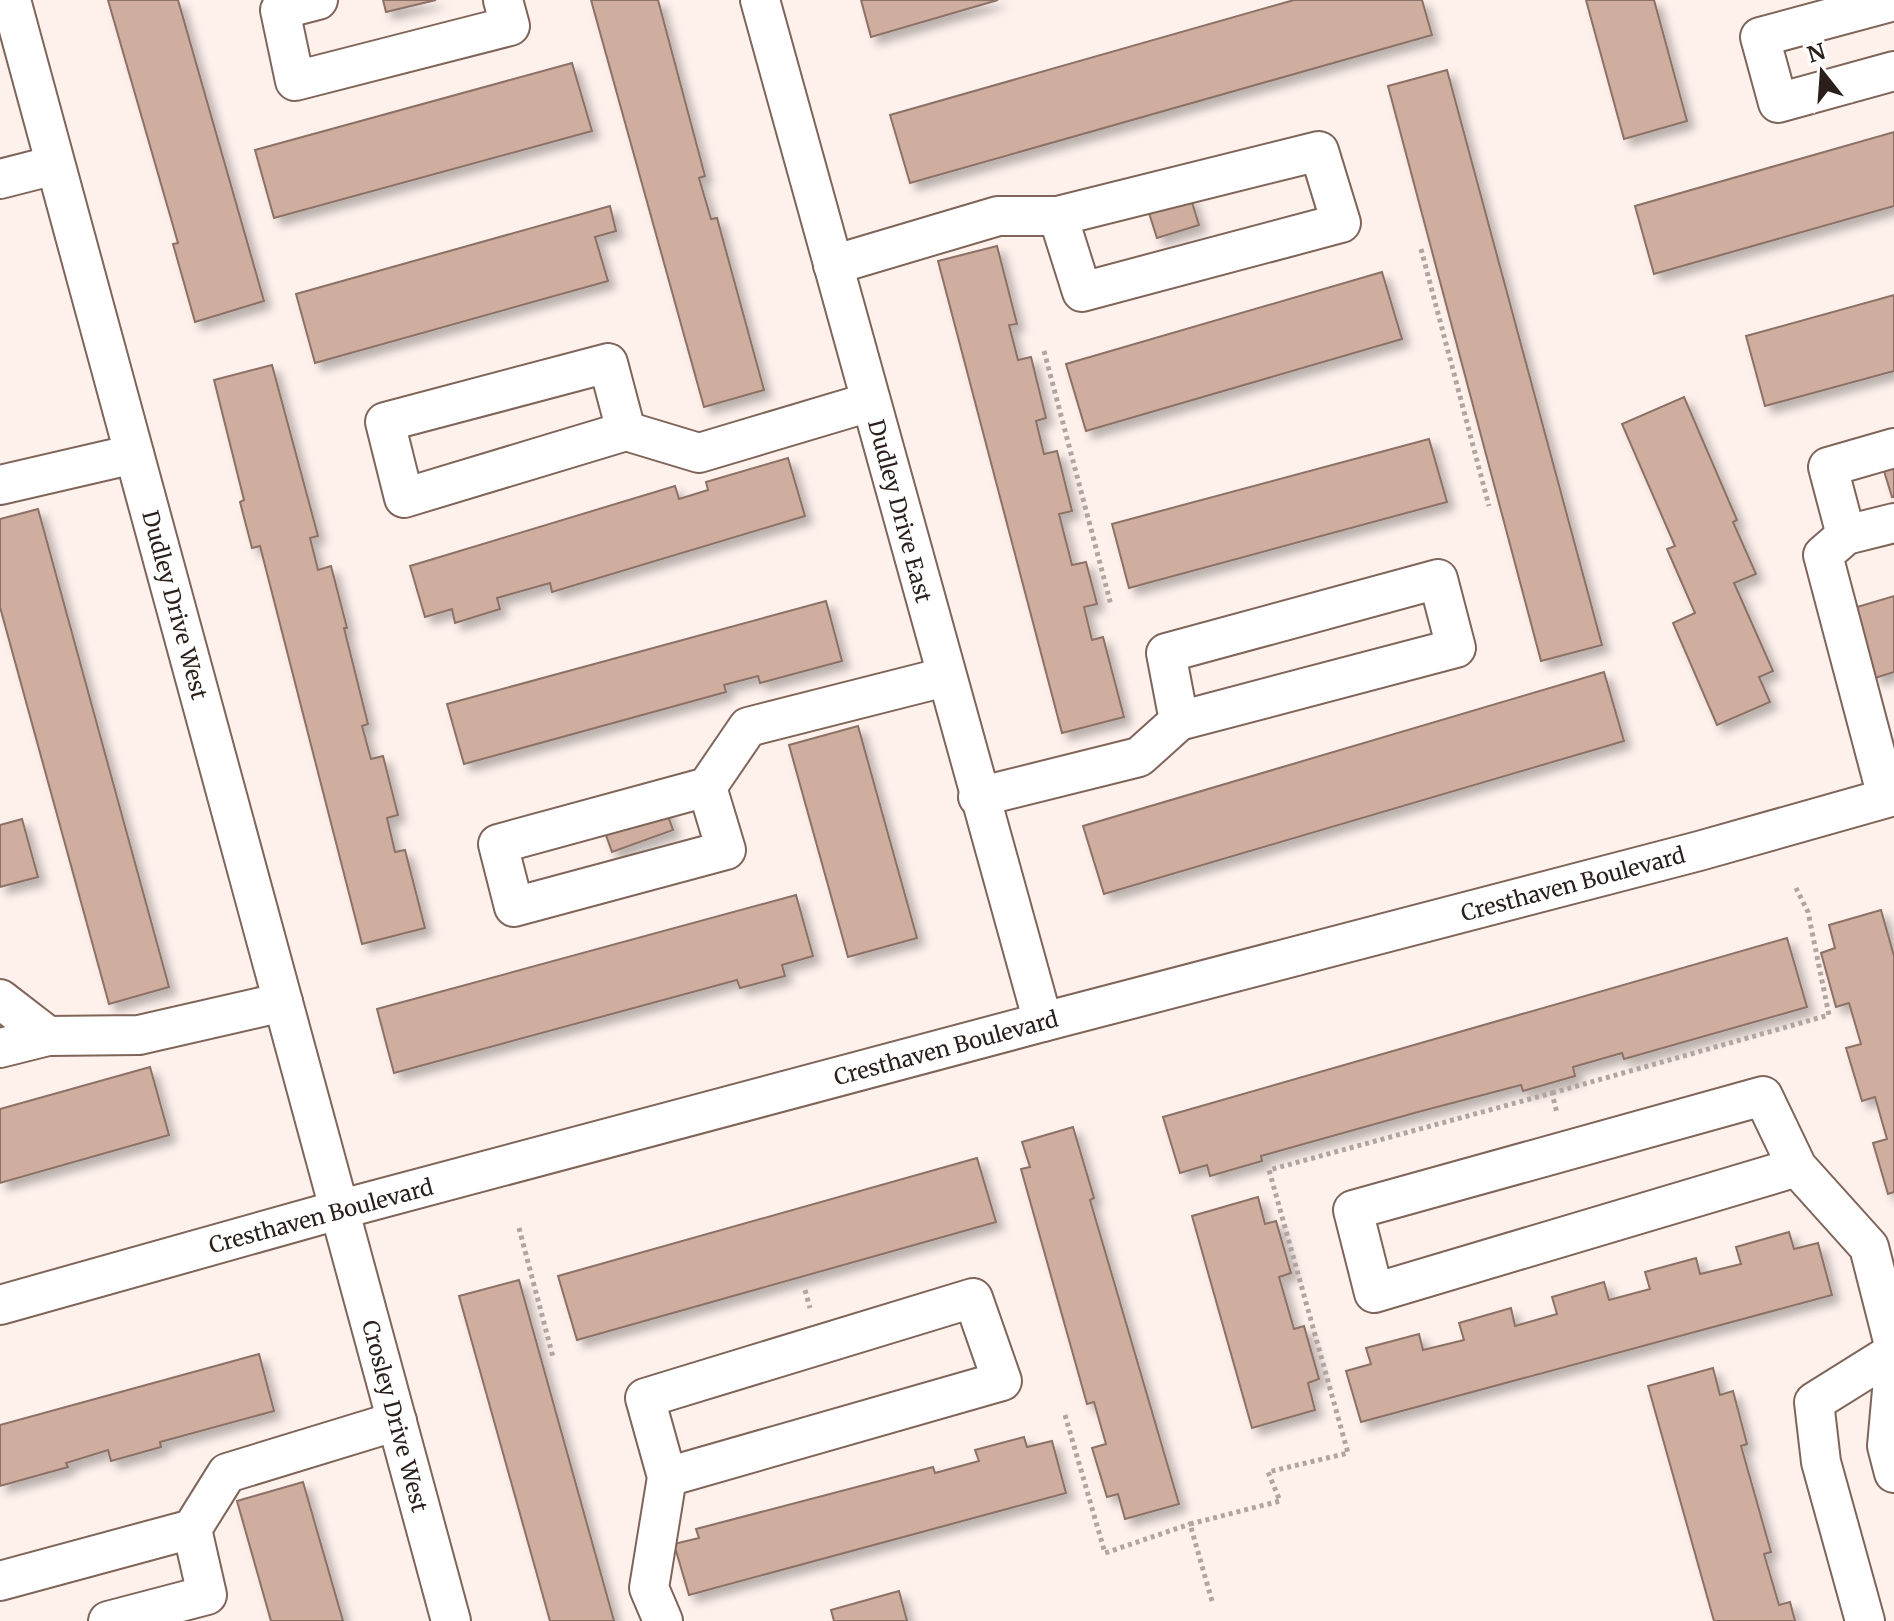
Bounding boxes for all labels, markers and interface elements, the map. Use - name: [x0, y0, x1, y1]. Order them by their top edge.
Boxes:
- north arrow: [1782, 32, 1862, 112]
- text: N: [1804, 37, 1829, 69]
- street label: Dudley Drive East: [862, 416, 938, 606]
- street label: Dudley Drive West: [136, 507, 214, 703]
- street label: Cresthaven Boulevard: [1458, 841, 1688, 927]
- street label: Cresthaven Boulevard: [831, 1005, 1061, 1091]
- street label: Cresthaven Boulevard: [206, 1173, 436, 1259]
- street label: Crosley Drive West: [356, 1317, 434, 1515]

